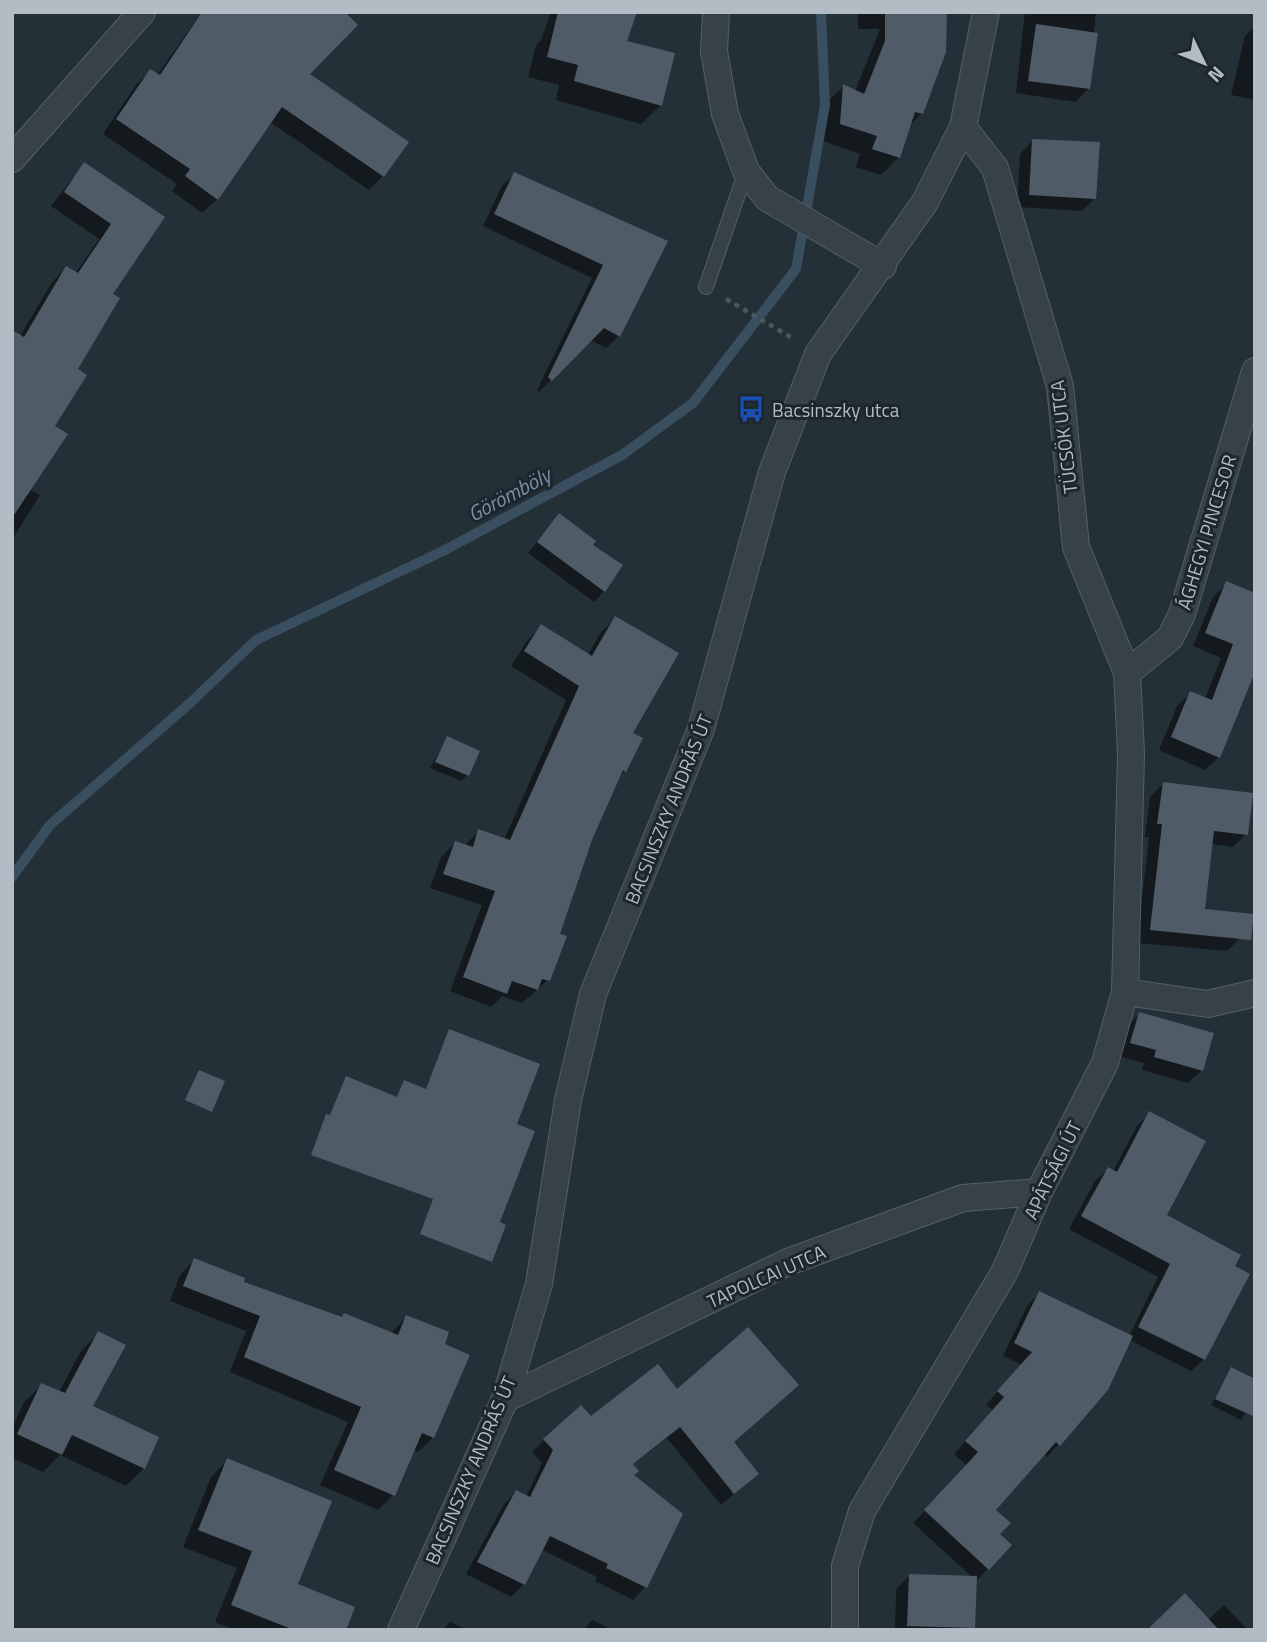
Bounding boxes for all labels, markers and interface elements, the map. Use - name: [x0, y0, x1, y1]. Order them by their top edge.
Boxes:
- north arrow: [1169, 28, 1239, 98]
- text: N: [1202, 60, 1232, 90]
- street label: TÜCSÖK UTCA: [1042, 379, 1084, 495]
- bus stop icon: Bacsinszky utca: [736, 394, 766, 424]
- place label: Bacsinszky utca: [772, 395, 900, 424]
- street label: ÁGHEGYI PINCESOR: [1169, 451, 1243, 613]
- water label: Görömböly: [462, 458, 559, 529]
- street label: BACSINSZKY ANDRÁS ÚT: [617, 710, 719, 908]
- street label: APÁTSÁGI ÚT: [1016, 1116, 1088, 1224]
- street label: TAPOLCAI UTCA: [702, 1237, 830, 1315]
- street label: BACSINSZKY ANDRÁS ÚT: [417, 1371, 523, 1569]

